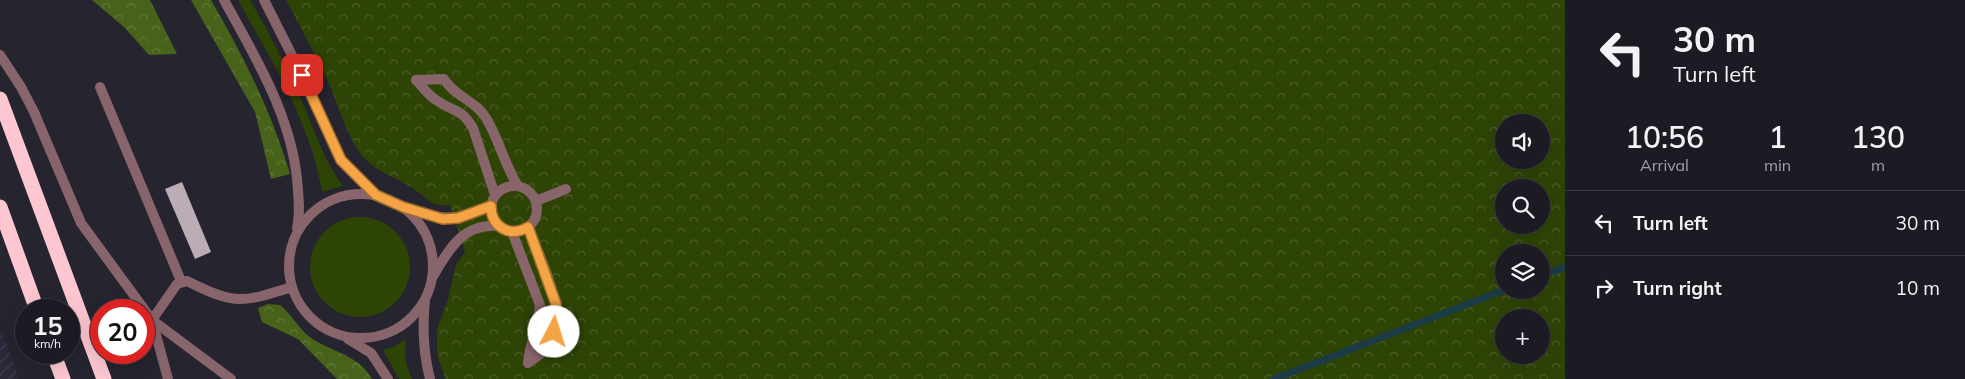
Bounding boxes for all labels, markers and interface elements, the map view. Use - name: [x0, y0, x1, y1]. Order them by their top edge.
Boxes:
- text: 30 m: [1673, 17, 1756, 61]
- icon: left: [1590, 20, 1655, 85]
- pin: [281, 54, 323, 96]
- text: Turn left: [1673, 60, 1756, 88]
- icon: arrive: [288, 61, 316, 89]
- map controls: [1495, 114, 1550, 364]
- button: sound: [1495, 114, 1550, 169]
- text: 10:56: [1625, 118, 1704, 156]
- text: 1: [1769, 118, 1787, 156]
- text: 130: [1851, 118, 1905, 156]
- text: Arrival: [1640, 155, 1689, 175]
- text: min: [1764, 155, 1791, 175]
- text: m: [1871, 155, 1885, 175]
- button: search: [1495, 179, 1550, 234]
- icon: left: [1590, 209, 1618, 237]
- text: Turn left: [1633, 211, 1708, 235]
- text: 30 m: [1896, 211, 1940, 235]
- button: layers: [1495, 244, 1550, 299]
- icon: right: [1590, 274, 1618, 302]
- text: Turn right: [1633, 276, 1722, 300]
- text: 10 m: [1896, 276, 1940, 300]
- speed limit sign: 20: [90, 299, 155, 364]
- position arrow: [527, 305, 579, 357]
- button: +: [1495, 309, 1550, 364]
- text: 15: [32, 310, 63, 341]
- text: km/h: [34, 336, 61, 351]

